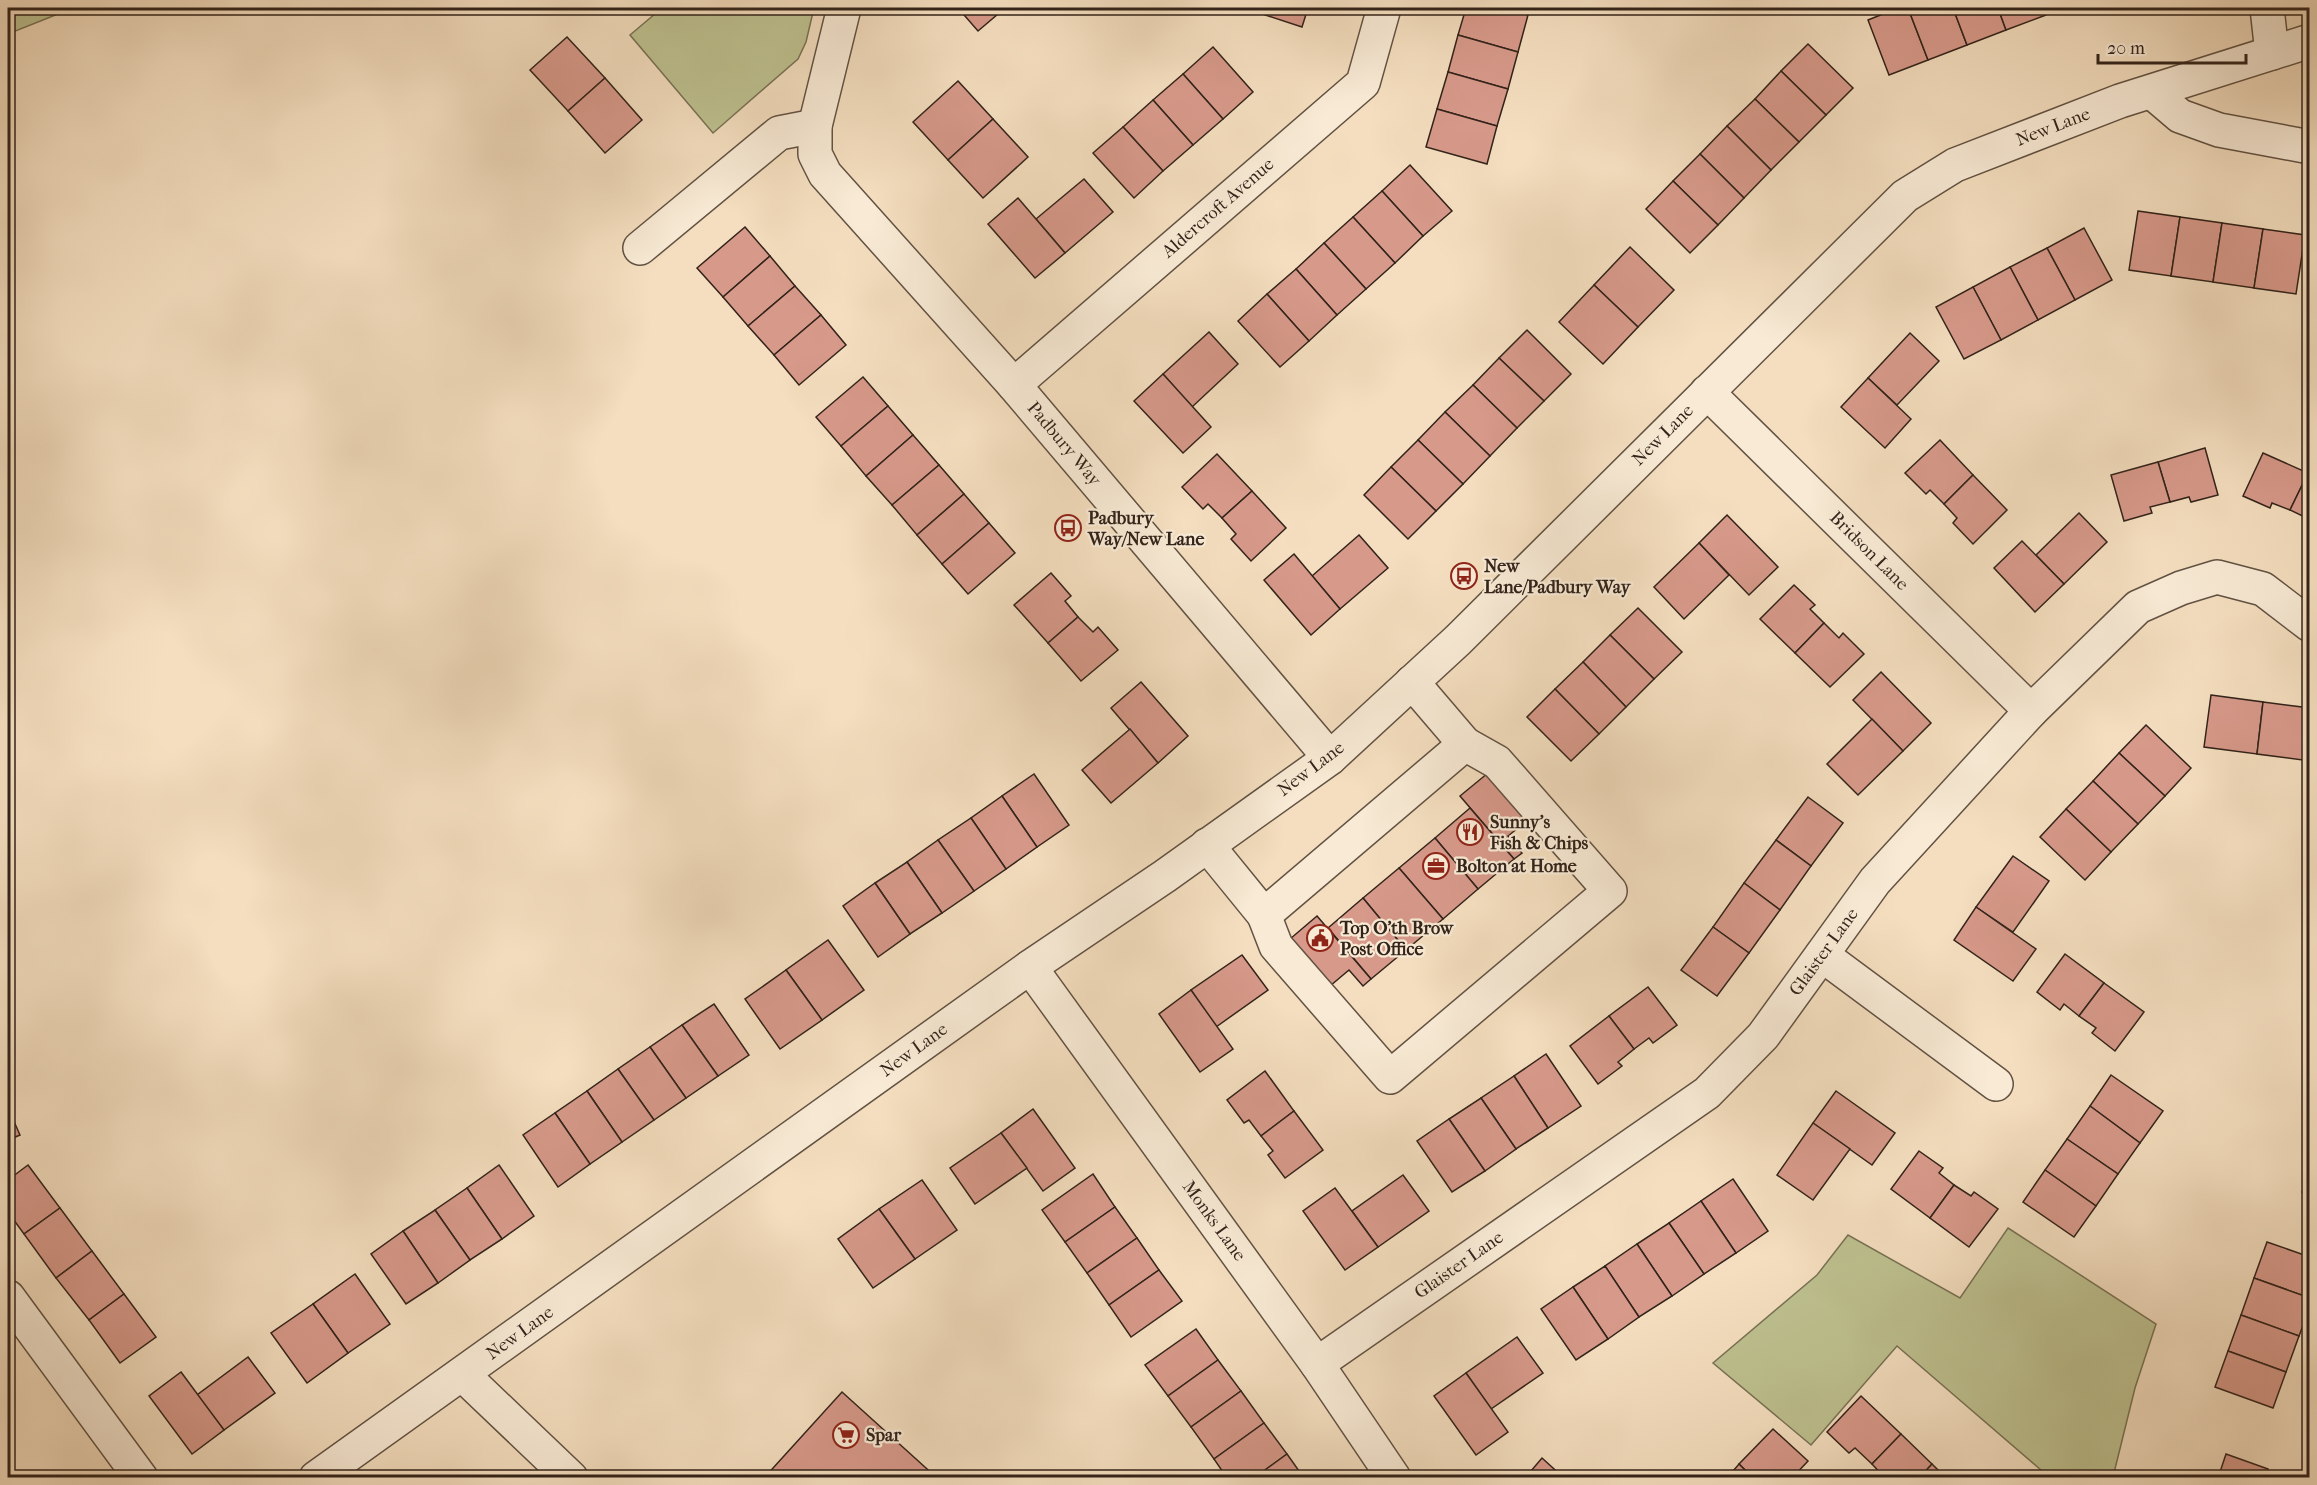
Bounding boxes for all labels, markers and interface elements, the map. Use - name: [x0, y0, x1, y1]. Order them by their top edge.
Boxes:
- scale bar: [2098, 27, 2246, 65]
- text: 20 m: [2107, 38, 2145, 59]
- street label: New Lane: [2013, 103, 2093, 151]
- street label: Aldercroft Avenue: [1157, 154, 1278, 263]
- street label: Padbury Way: [1023, 398, 1106, 491]
- street label: New Lane: [1628, 400, 1698, 470]
- street label: Bridson Lane: [1825, 507, 1913, 595]
- place label: Padbury Way/New Lane: [1087, 508, 1204, 550]
- bus stop icon: Padbury Way/New Lane: [1053, 513, 1083, 543]
- place label: New Lane/Padbury Way: [1484, 556, 1632, 598]
- bus stop icon: New Lane/Padbury Way: [1449, 561, 1479, 591]
- street label: New Lane: [1274, 737, 1348, 801]
- place label: Sunny's Fish & Chips: [1489, 812, 1588, 854]
- restaurant icon: Sunny's Fish & Chips: [1455, 817, 1485, 847]
- office icon: Bolton at Home: [1421, 851, 1451, 881]
- place label: Bolton at Home: [1456, 856, 1577, 877]
- street label: Glaister Lane: [1785, 904, 1863, 1000]
- place label: Top O'th Brow Post Office: [1339, 918, 1455, 960]
- public building icon: Top O'th Brow Post Office: [1305, 923, 1335, 953]
- street label: New Lane: [876, 1019, 952, 1081]
- street label: Monks Lane: [1178, 1177, 1250, 1265]
- street label: Glaister Lane: [1411, 1227, 1507, 1303]
- street label: New Lane: [482, 1302, 558, 1364]
- supermarket icon: Spar: [831, 1420, 861, 1450]
- place label: Spar: [866, 1425, 901, 1446]

